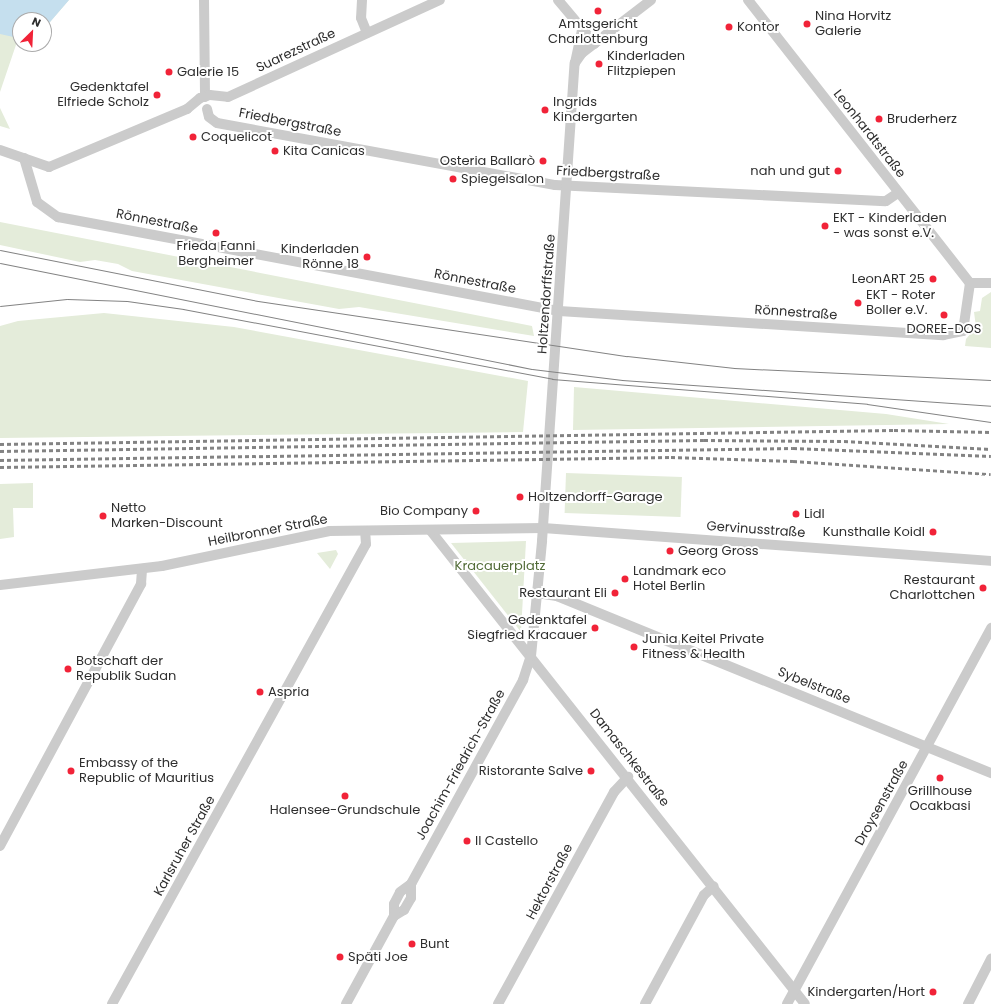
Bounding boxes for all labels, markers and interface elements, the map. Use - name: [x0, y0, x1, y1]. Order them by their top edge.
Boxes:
- marker: Amtsgericht Charlottenburg: [593, 6, 603, 16]
- place label: Nina Horvitz Galerie: [815, 9, 891, 40]
- north arrow: [12, 12, 52, 52]
- text: N: [29, 13, 44, 31]
- place label: Amtsgericht Charlottenburg: [548, 17, 648, 48]
- place label: Kontor: [737, 19, 779, 35]
- marker: Nina Horvitz Galerie: [802, 19, 812, 29]
- marker: Kontor: [724, 22, 734, 32]
- street label: Suarezstraße: [254, 26, 338, 76]
- place label: Kinderladen Flitzpiepen: [607, 49, 685, 80]
- marker: Kinderladen Flitzpiepen: [594, 59, 604, 69]
- place label: Galerie 15: [177, 64, 239, 80]
- marker: Galerie 15: [164, 67, 174, 77]
- place label: Gedenktafel Elfriede Scholz: [57, 80, 149, 111]
- street label: Leonhardtstraße: [830, 87, 908, 181]
- marker: Gedenktafel Elfriede Scholz: [152, 90, 162, 100]
- place label: Ingrids Kindergarten: [553, 95, 638, 126]
- street label: Friedbergstraße: [237, 105, 343, 141]
- marker: Ingrids Kindergarten: [540, 105, 550, 115]
- place label: Bruderherz: [887, 111, 957, 127]
- marker: Bruderherz: [874, 114, 884, 124]
- place label: Coquelicot: [201, 129, 272, 145]
- marker: Coquelicot: [188, 132, 198, 142]
- place label: Kita Canicas: [283, 143, 365, 159]
- marker: Kita Canicas: [270, 146, 280, 156]
- place label: Osteria Ballarò: [440, 153, 535, 169]
- marker: Osteria Ballarò: [538, 156, 548, 166]
- street label: Friedbergstraße: [556, 163, 660, 185]
- place label: nah und gut: [750, 163, 830, 179]
- marker: nah und gut: [833, 166, 843, 176]
- place label: Spiegelsalon: [461, 171, 544, 187]
- marker: Spiegelsalon: [448, 174, 458, 184]
- street label: Rönnestraße: [115, 206, 199, 238]
- place label: EKT - Kinderladen - was sonst e.V.: [833, 211, 947, 242]
- marker: EKT - Kinderladen - was sonst e.V.: [820, 221, 830, 231]
- marker: Frieda Fanni Bergheimer: [211, 228, 221, 238]
- street label: Holtzendorffstraße: [535, 234, 559, 354]
- place label: Frieda Fanni Bergheimer: [177, 239, 255, 270]
- place label: Kinderladen Rönne 18: [281, 242, 359, 273]
- marker: Kinderladen Rönne 18: [362, 252, 372, 262]
- street label: Rönnestraße: [433, 266, 517, 298]
- place label: LeonART 25: [852, 271, 925, 287]
- marker: LeonART 25: [928, 274, 938, 284]
- place label: EKT - Roter Boller e.V.: [866, 288, 935, 319]
- marker: EKT - Roter Boller e.V.: [853, 298, 863, 308]
- street label: Rönnestraße: [754, 302, 838, 324]
- marker: DOREE-DOS: [939, 310, 949, 320]
- place label: DOREE-DOS: [907, 321, 981, 337]
- place label: Holtzendorff-Garage: [528, 489, 663, 505]
- marker: Holtzendorff-Garage: [515, 492, 525, 502]
- place label: Netto Marken-Discount: [111, 501, 223, 532]
- place label: Bio Company: [380, 503, 468, 519]
- marker: Bio Company: [471, 506, 481, 516]
- place label: Lidl: [804, 506, 825, 522]
- marker: Lidl: [791, 509, 801, 519]
- marker: Netto Marken-Discount: [98, 511, 108, 521]
- street label: Heilbronner Straße: [207, 512, 329, 550]
- street label: Gervinusstraße: [706, 519, 806, 541]
- place label: Kunsthalle Koidl: [823, 524, 925, 540]
- marker: Kunsthalle Koidl: [928, 527, 938, 537]
- place label: Georg Gross: [678, 543, 758, 559]
- marker: Georg Gross: [665, 546, 675, 556]
- park label: Kracauerplatz: [455, 558, 545, 574]
- place label: Landmark eco Hotel Berlin: [633, 564, 726, 595]
- place label: Restaurant Charlottchen: [889, 573, 975, 604]
- marker: Landmark eco Hotel Berlin: [620, 574, 630, 584]
- marker: Restaurant Charlottchen: [978, 583, 988, 593]
- place label: Restaurant Eli: [519, 585, 607, 601]
- marker: Restaurant Eli: [610, 588, 620, 598]
- place label: Gedenktafel Siegfried Kracauer: [467, 613, 587, 644]
- marker: Gedenktafel Siegfried Kracauer: [590, 623, 600, 633]
- place label: Junia Keitel Private Fitness & Health: [642, 632, 764, 663]
- marker: Junia Keitel Private Fitness & Health: [629, 642, 639, 652]
- place label: Botschaft der Republik Sudan: [76, 654, 176, 685]
- marker: Botschaft der Republik Sudan: [63, 664, 73, 674]
- street label: Sybelstraße: [775, 664, 853, 708]
- place label: Aspria: [268, 684, 309, 700]
- marker: Aspria: [255, 687, 265, 697]
- street label: Joachim-Friedrich-Straße: [413, 687, 509, 843]
- street label: Damaschkestraße: [586, 706, 672, 810]
- place label: Embassy of the Republic of Mauritius: [79, 756, 214, 787]
- street label: Droysenstraße: [852, 758, 912, 848]
- place label: Ristorante Salve: [479, 763, 583, 779]
- marker: Embassy of the Republic of Mauritius: [66, 766, 76, 776]
- marker: Ristorante Salve: [586, 766, 596, 776]
- marker: Grillhouse Ocakbasi: [935, 773, 945, 783]
- place label: Grillhouse Ocakbasi: [908, 784, 972, 815]
- marker: Halensee-Grundschule: [340, 791, 350, 801]
- street label: Karlsruher Straße: [151, 793, 219, 899]
- place label: Halensee-Grundschule: [270, 802, 420, 818]
- place label: Il Castello: [475, 833, 538, 849]
- marker: Il Castello: [462, 836, 472, 846]
- street label: Hektorstraße: [523, 841, 577, 923]
- place label: Bunt: [420, 936, 449, 952]
- marker: Bunt: [407, 939, 417, 949]
- place label: Späti Joe: [348, 949, 408, 965]
- marker: Späti Joe: [335, 952, 345, 962]
- place label: Kindergarten/Hort: [807, 984, 925, 1000]
- marker: Kindergarten/Hort: [928, 987, 938, 997]

